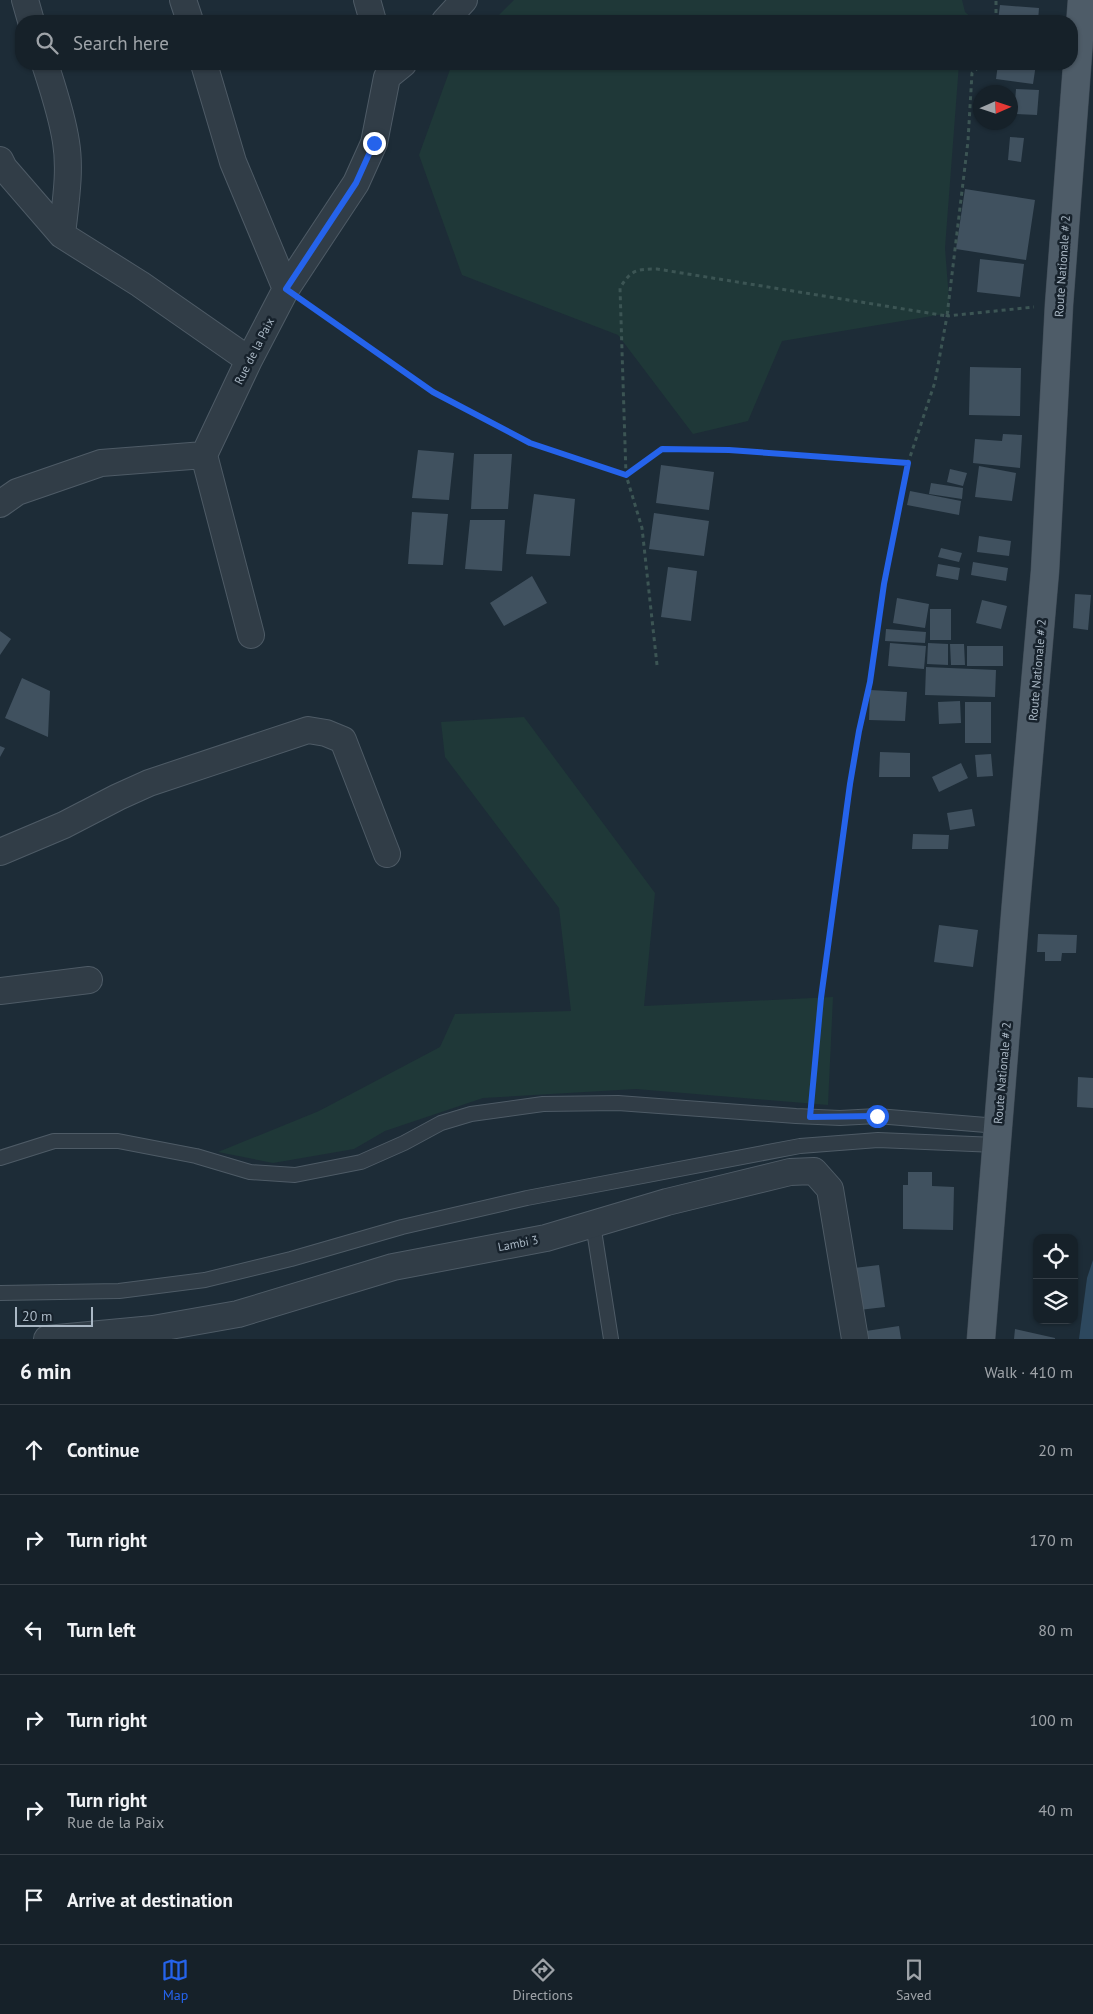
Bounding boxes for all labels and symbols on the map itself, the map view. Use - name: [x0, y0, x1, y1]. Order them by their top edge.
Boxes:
- north arrow: [973, 85, 1018, 130]
- route end: [363, 132, 386, 155]
- street label: Route Nationale # 2: [1051, 215, 1073, 317]
- street label: Rue de la Paix: [231, 315, 277, 387]
- street label: Route Nationale # 2: [1025, 619, 1049, 721]
- street label: Route Nationale # 2: [990, 1022, 1014, 1124]
- route start: [866, 1105, 889, 1128]
- street label: Lambi 3: [496, 1232, 540, 1254]
- scale bar: [15, 1304, 92, 1327]

